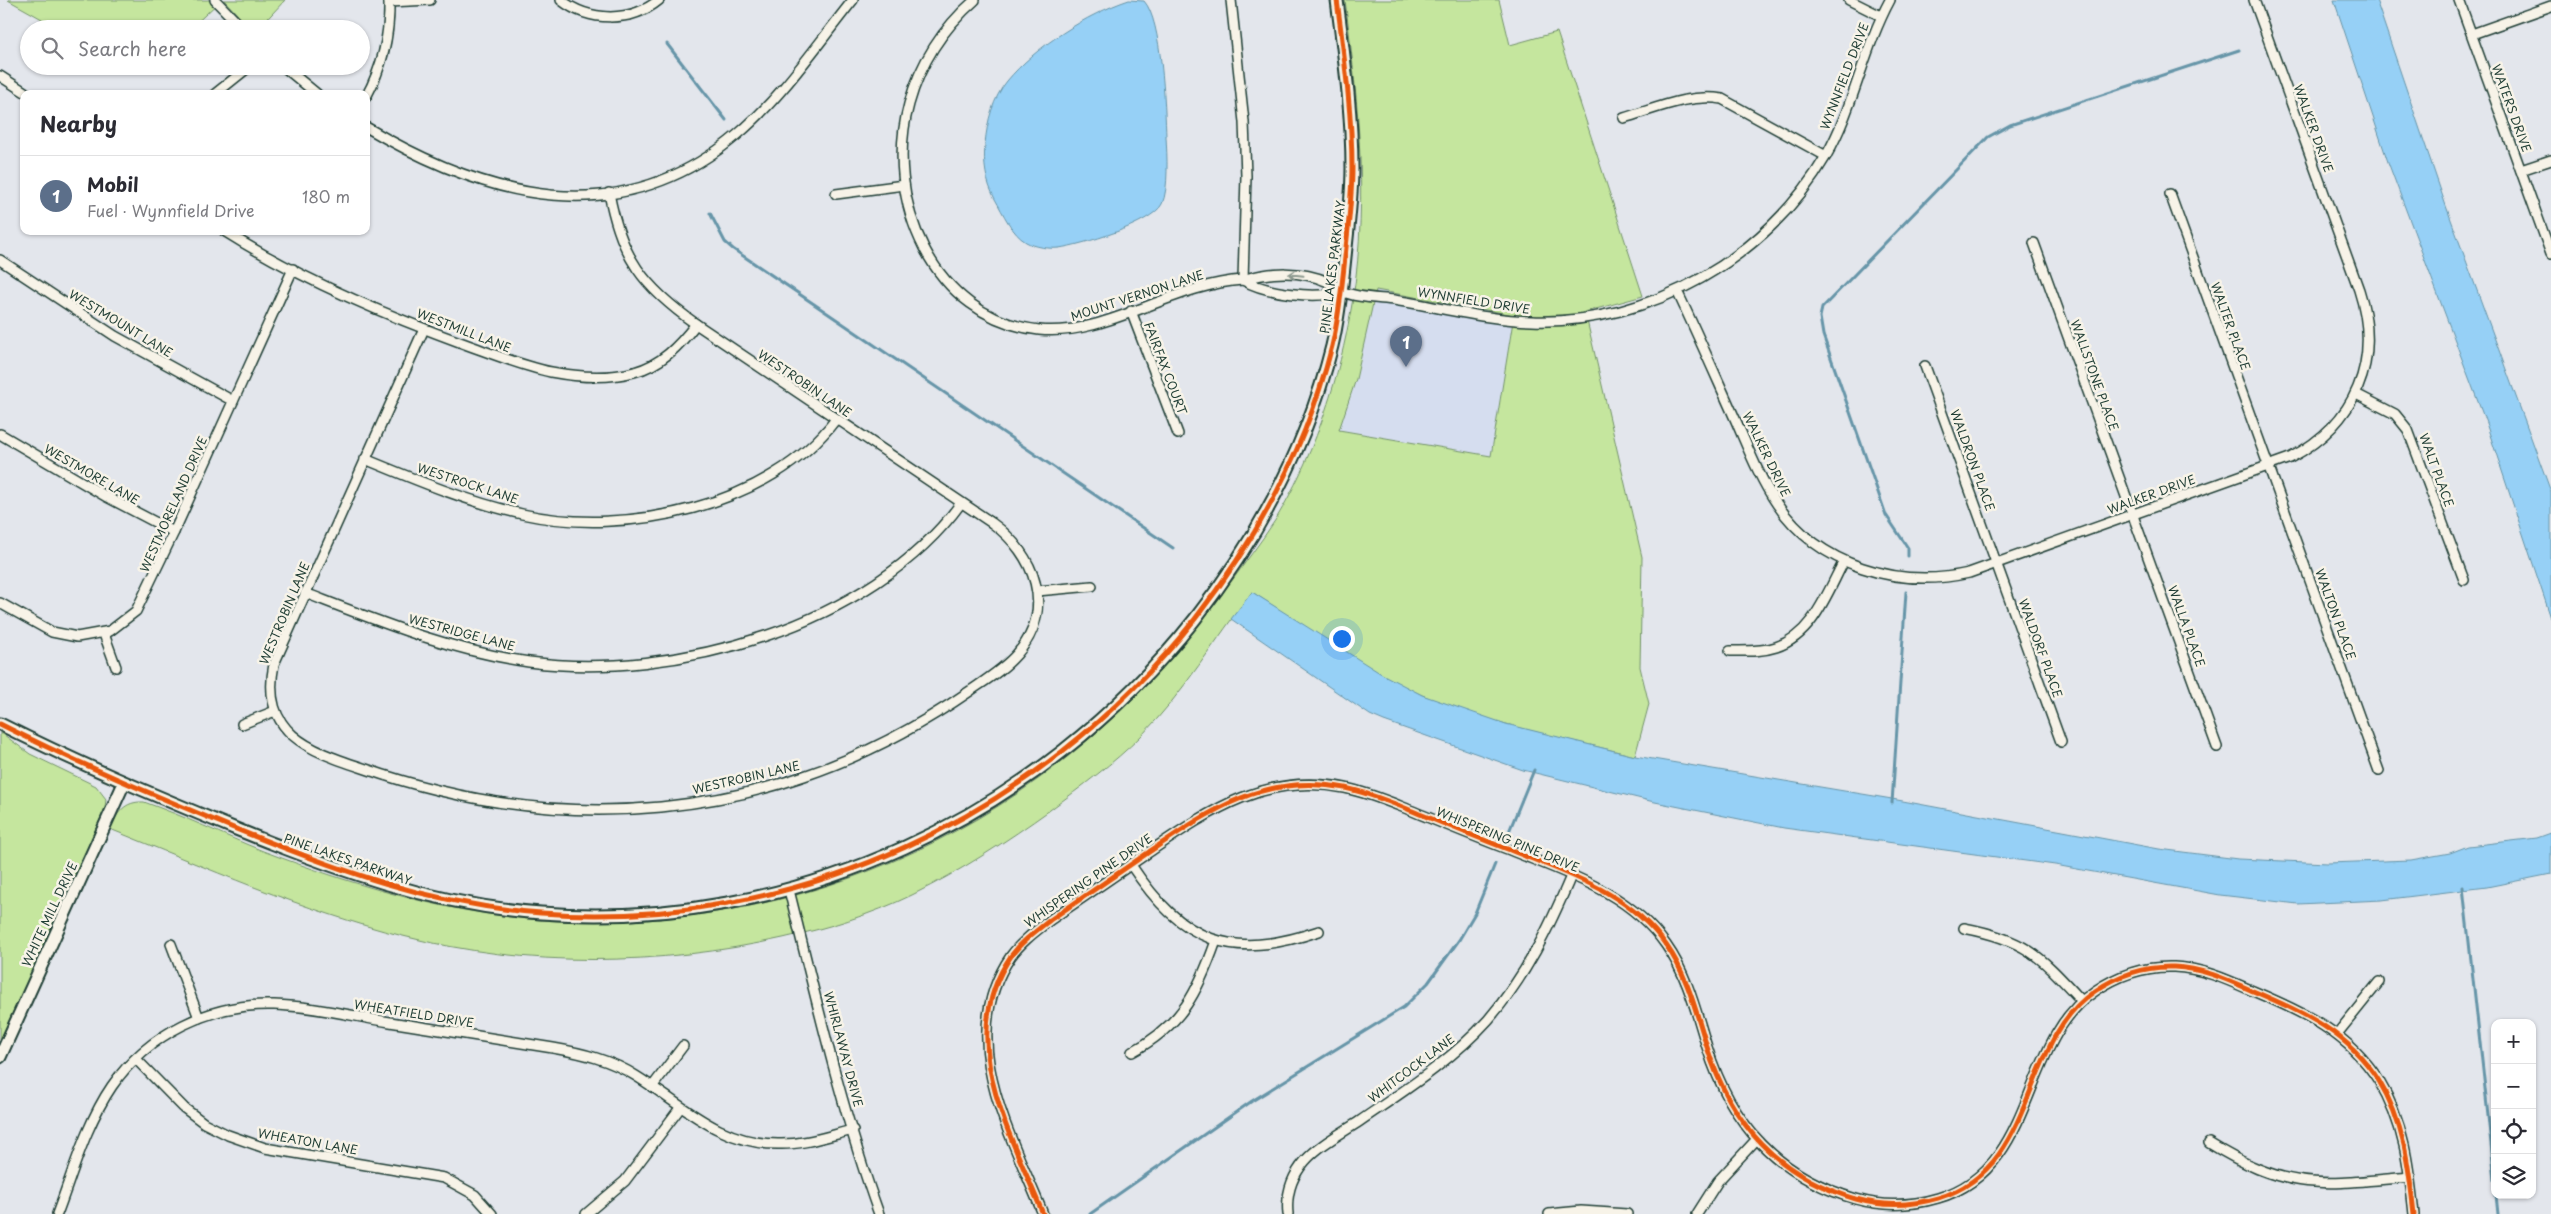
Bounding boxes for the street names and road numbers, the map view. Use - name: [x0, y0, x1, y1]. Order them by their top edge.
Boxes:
- street label: WYNNFIELD DRIVE: [1815, 20, 1873, 132]
- street label: WATERS DRIVE: [2488, 62, 2536, 154]
- street label: WALKER DRIVE: [2290, 81, 2338, 175]
- street label: PINE LAKES PARKWAY: [1315, 199, 1349, 335]
- street label: MOUNT VERNON LANE: [1068, 265, 1206, 325]
- street label: WALTER PLACE: [2207, 279, 2255, 373]
- street label: WYNNFIELD DRIVE: [1416, 282, 1532, 318]
- street label: WESTMOUNT LANE: [66, 285, 177, 361]
- street label: WESTMILL LANE: [414, 304, 514, 356]
- street label: WALLSTONE PLACE: [2067, 317, 2124, 433]
- street label: FAIRFAX COURT: [1140, 319, 1192, 418]
- street label: WESTROBIN LANE: [754, 345, 856, 421]
- street label: WALDRON PLACE: [1946, 407, 2000, 514]
- street label: WALKER DRIVE: [1739, 408, 1795, 500]
- street label: WALT PLACE: [2415, 431, 2459, 510]
- street label: WESTMORELAND DRIVE: [135, 433, 211, 575]
- street label: WESTMORE LANE: [41, 439, 143, 509]
- street label: WESTROCK LANE: [415, 458, 521, 508]
- street label: WALKER DRIVE: [2104, 470, 2198, 518]
- street label: WESTROBIN LANE: [254, 559, 314, 667]
- street label: WALTON PLACE: [2311, 566, 2361, 662]
- street label: WALLA PLACE: [2164, 583, 2210, 670]
- street label: WALDORF PLACE: [2015, 596, 2067, 700]
- street label: WESTRIDGE LANE: [407, 609, 517, 655]
- street label: WESTROBIN LANE: [690, 756, 802, 798]
- street label: WHISPERING PINE DRIVE: [1434, 802, 1582, 876]
- street label: PINE LAKES PARKWAY: [282, 829, 415, 889]
- street label: WHISPERING PINE DRIVE: [1020, 829, 1156, 931]
- street label: WHITE MILL DRIVE: [17, 859, 81, 969]
- street label: WHIRLAWAY DRIVE: [820, 989, 868, 1109]
- street label: WHEATFIELD DRIVE: [353, 995, 475, 1031]
- street label: WHITCOCK LANE: [1364, 1029, 1458, 1107]
- street label: WHEATON LANE: [257, 1123, 360, 1159]

